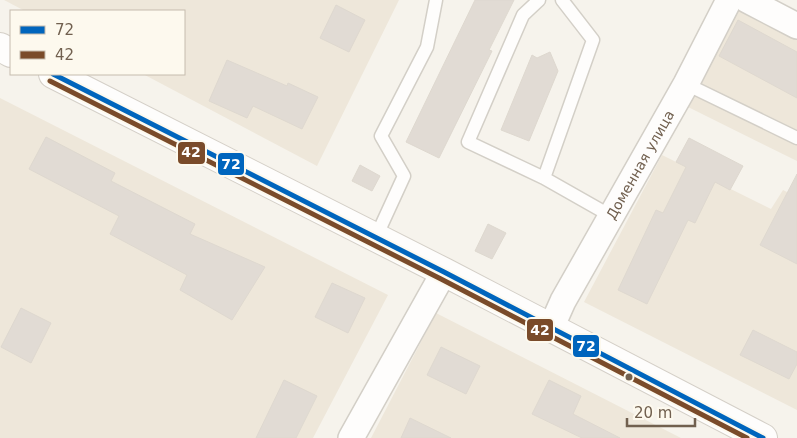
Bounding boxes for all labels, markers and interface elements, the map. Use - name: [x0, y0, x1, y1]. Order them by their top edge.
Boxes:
- legend: [10, 10, 185, 75]
- text: 72: [55, 21, 74, 39]
- text: 42: [55, 46, 74, 64]
- street label: Доменная улица: [603, 107, 677, 222]
- line badge: 42: [177, 141, 206, 165]
- text: 42: [181, 144, 201, 160]
- line badge: 72: [217, 152, 245, 176]
- text: 72: [221, 156, 241, 172]
- line badge: 42: [526, 318, 554, 342]
- text: 42: [530, 322, 550, 338]
- line badge: 72: [572, 334, 600, 358]
- text: 72: [576, 338, 596, 354]
- unlabelled marker: [624, 372, 634, 382]
- scale bar: [627, 396, 694, 428]
- text: 20 m: [634, 404, 672, 422]

